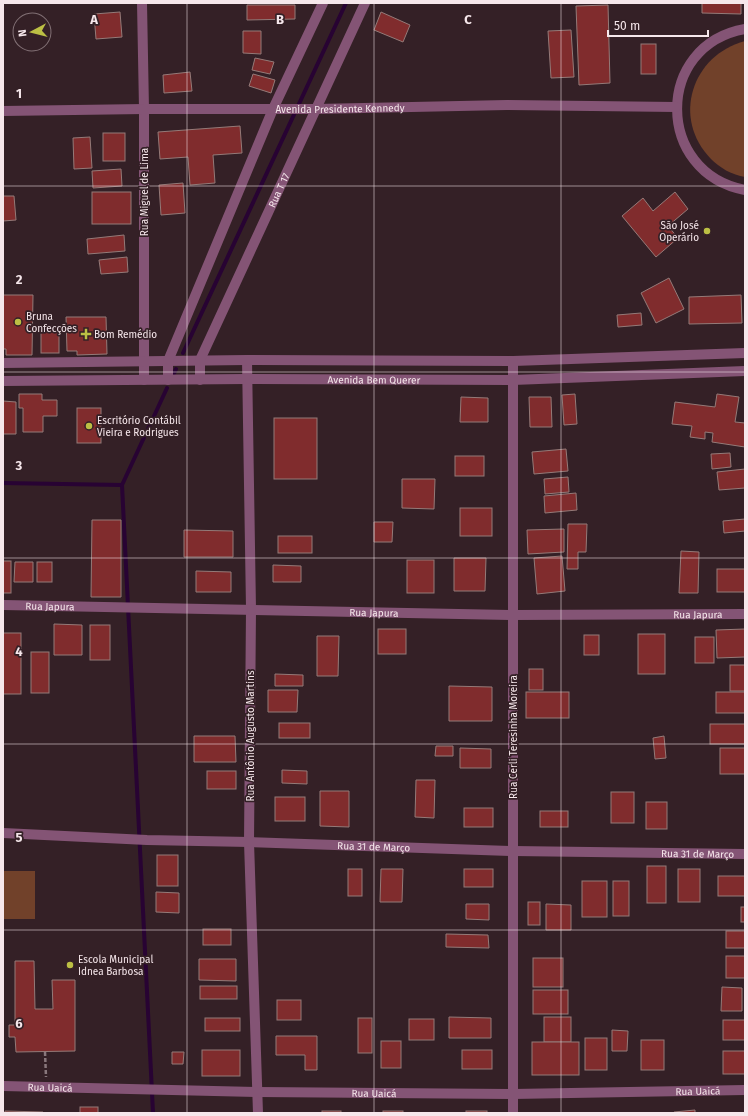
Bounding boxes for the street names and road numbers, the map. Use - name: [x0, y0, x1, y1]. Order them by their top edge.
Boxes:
- street label: Avenida Presidente Kennedy: [275, 102, 405, 116]
- street label: Rua Miguel de Lima: [139, 148, 151, 236]
- street label: Rua T 17: [266, 171, 293, 210]
- street label: Avenida Bem Querer: [328, 374, 421, 387]
- street label: Rua Japura: [25, 600, 75, 613]
- street label: Rua Japura: [349, 607, 399, 620]
- street label: Rua Japura: [673, 609, 723, 621]
- street label: Rua Antônio Augusto Martins: [245, 670, 257, 802]
- street label: Rua Cerli Teresinha Moreira: [508, 675, 520, 799]
- street label: Rua 31 de Março: [337, 840, 411, 854]
- street label: Rua 31 de Março: [661, 848, 734, 861]
- street label: Rua Uaicá: [27, 1082, 73, 1095]
- street label: Rua Uaicá: [675, 1085, 721, 1098]
- street label: Rua Uaicá: [351, 1088, 396, 1100]

